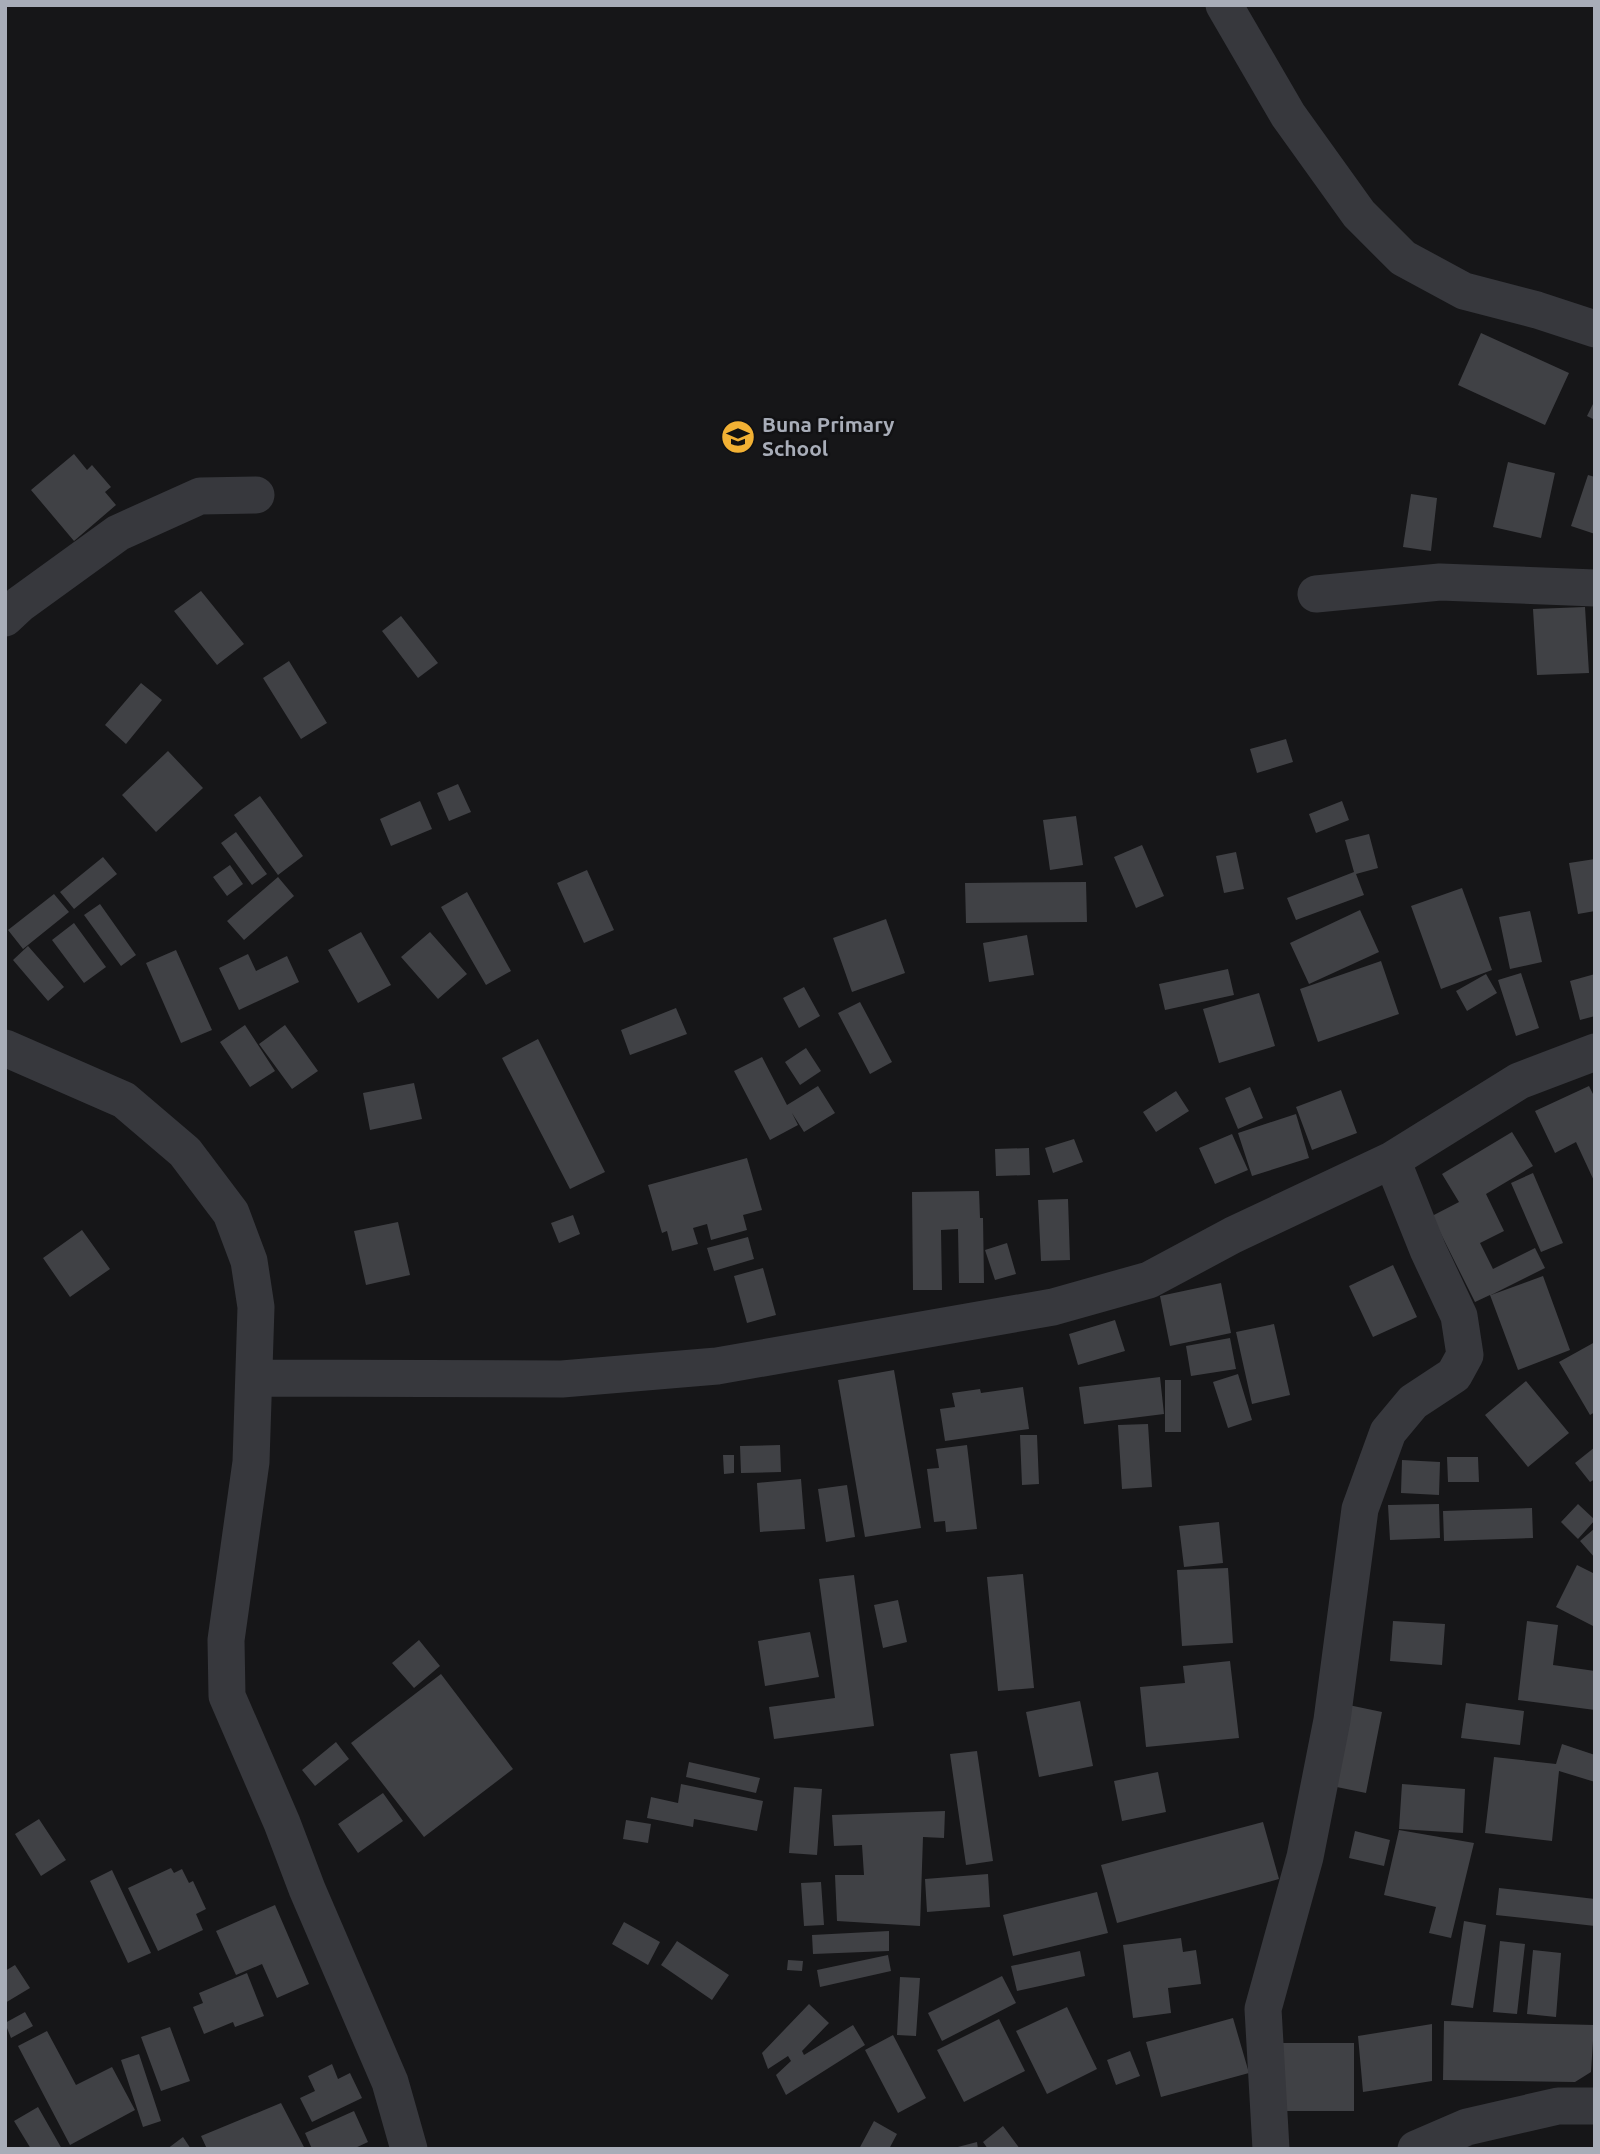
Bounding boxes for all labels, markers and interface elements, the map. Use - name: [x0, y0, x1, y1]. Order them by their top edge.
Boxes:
- place label: Buna Primary School: [762, 412, 895, 460]
- school or university icon: Buna Primary School: [719, 418, 757, 456]

